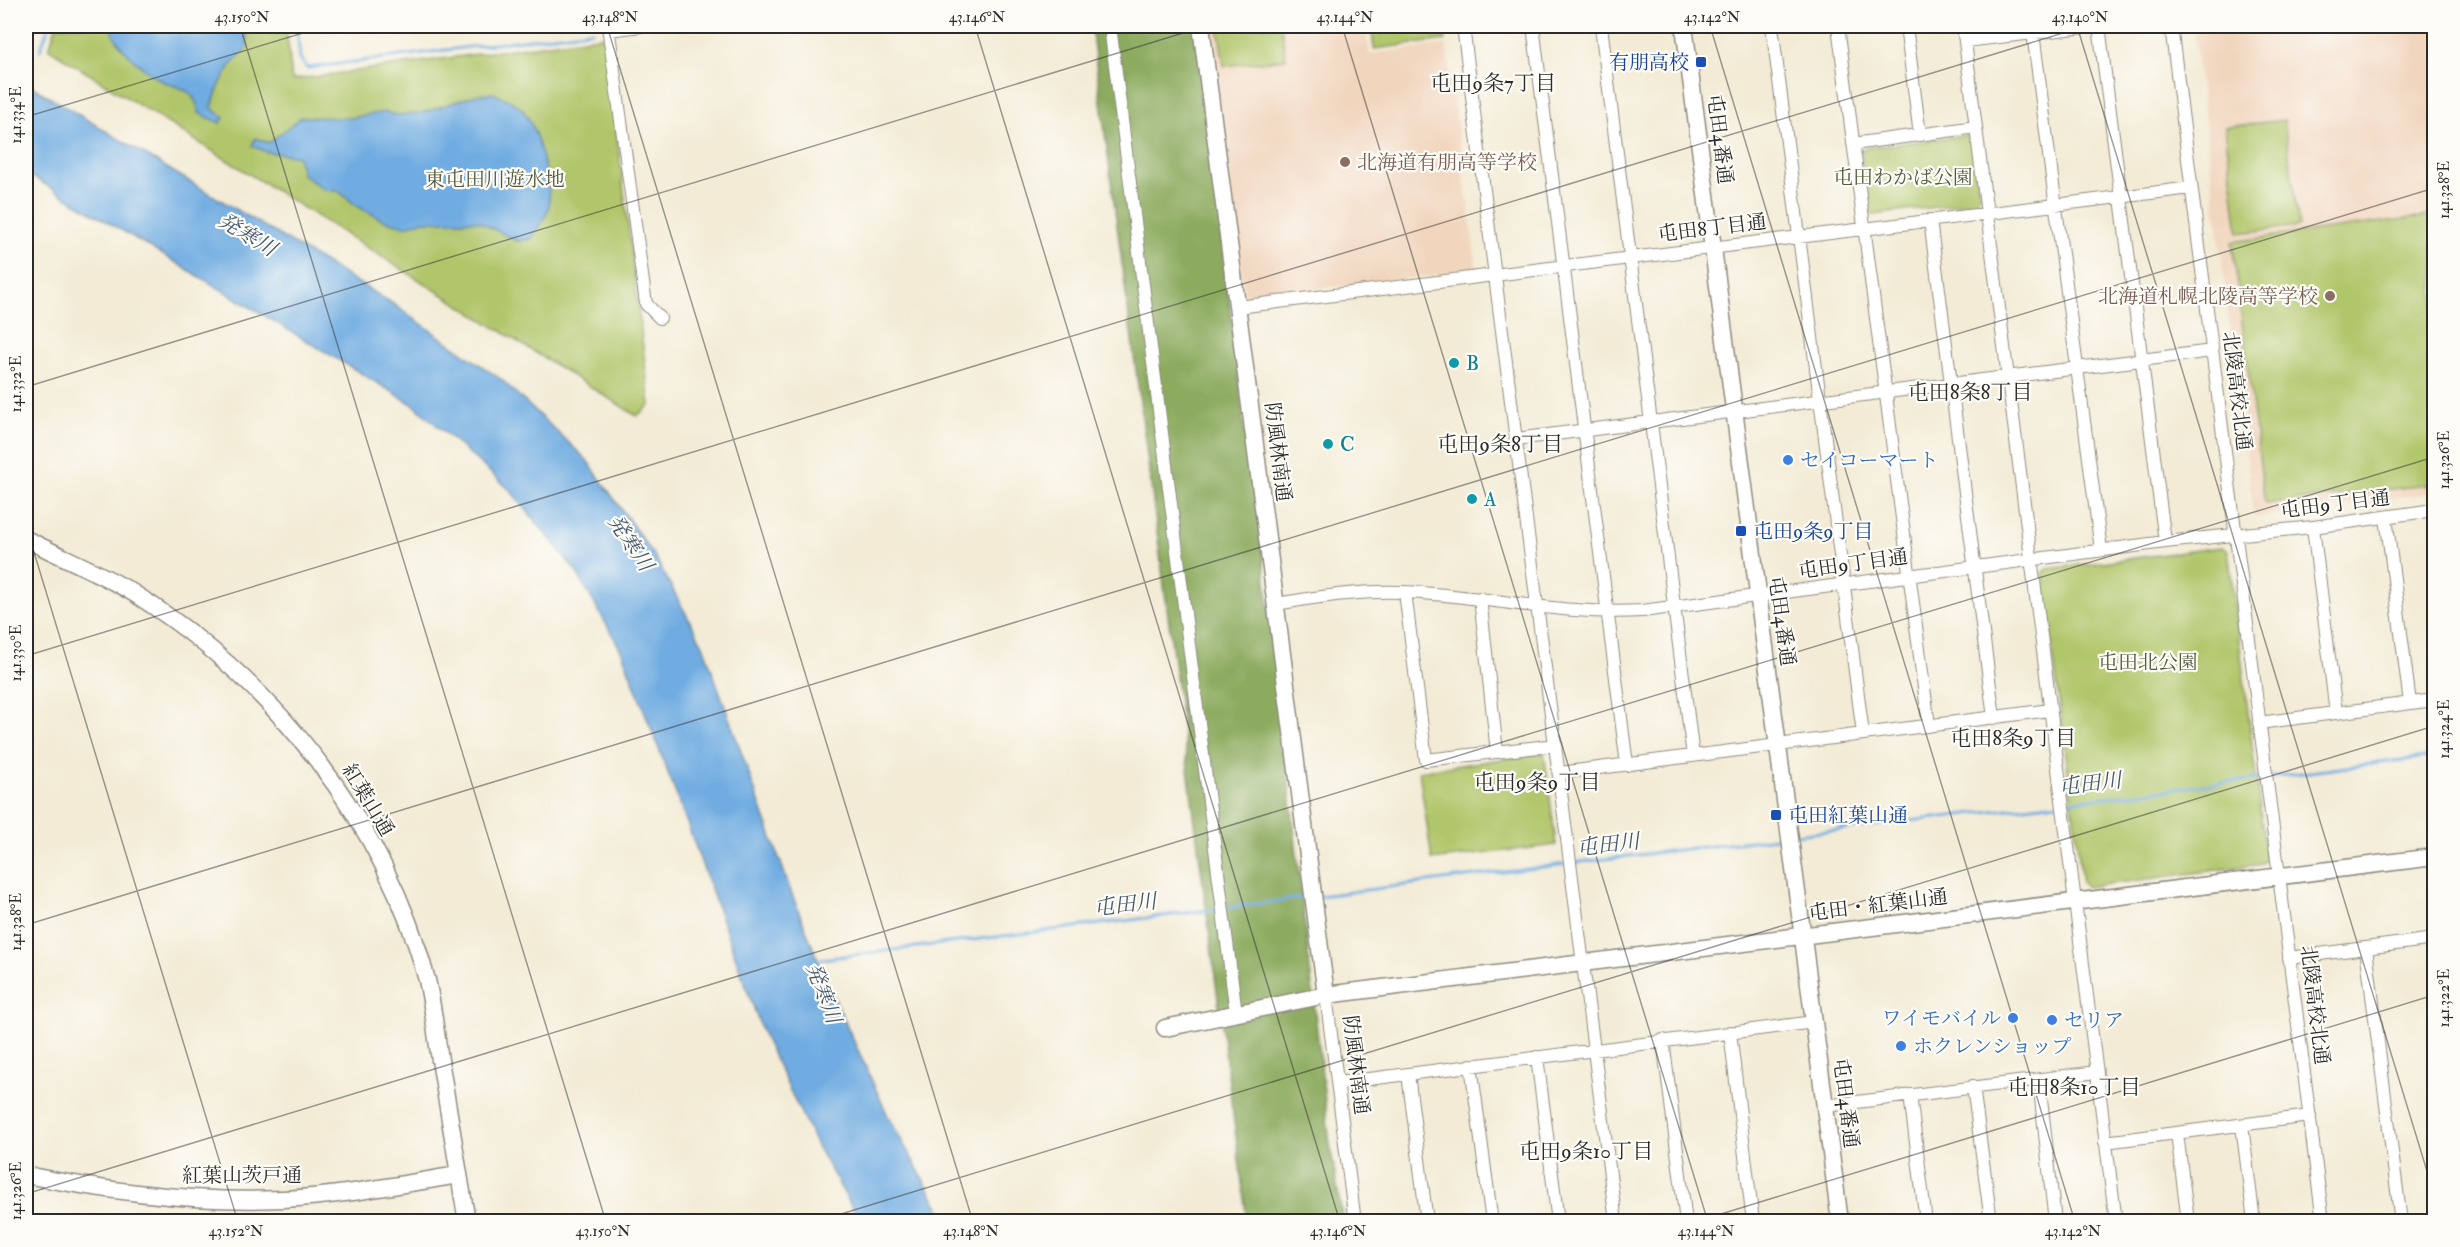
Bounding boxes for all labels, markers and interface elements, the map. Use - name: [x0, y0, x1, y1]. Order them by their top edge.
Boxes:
- text: 43.150°N: [215, 8, 270, 27]
- text: 43.148°N: [582, 8, 639, 27]
- text: 43.146°N: [949, 8, 1006, 27]
- text: 43.144°N: [1316, 8, 1374, 27]
- text: 43.142°N: [1684, 8, 1741, 27]
- text: 43.140°N: [2052, 8, 2109, 27]
- place label: 有朋高校: [1609, 50, 1689, 75]
- marker: 有朋高校: [1694, 55, 1708, 69]
- district label: 屯田9条7丁目: [1430, 70, 1556, 97]
- text: 141.334°E: [7, 86, 26, 144]
- street label: 屯田4番通: [1702, 92, 1738, 186]
- place label: 北海道有朋高等学校: [1357, 150, 1537, 175]
- marker: 北海道有朋高等学校: [1338, 155, 1352, 169]
- text: 141.328°E: [2435, 161, 2454, 219]
- park label: 屯田わかば公園: [1833, 165, 1973, 190]
- park label: 東屯田川遊水地: [425, 167, 565, 192]
- water label: 発寒川: [213, 207, 283, 264]
- street label: 屯田8丁目通: [1656, 209, 1768, 247]
- place label: 北海道札幌北陵高等学校: [2098, 284, 2318, 309]
- marker: 北海道札幌北陵高等学校: [2323, 289, 2337, 303]
- street label: 北陵高校北通: [2217, 330, 2257, 452]
- place label: B: [1466, 351, 1479, 376]
- text: 141.332°E: [7, 355, 26, 412]
- marker: B: [1447, 356, 1461, 370]
- district label: 屯田8条8丁目: [1908, 379, 2032, 406]
- street label: 防風林南通: [1259, 401, 1297, 503]
- text: 141.326°E: [2435, 430, 2454, 489]
- district label: 屯田9条8丁目: [1437, 431, 1563, 458]
- place label: C: [1340, 432, 1355, 457]
- marker: C: [1321, 437, 1335, 451]
- place label: セイコーマート: [1800, 448, 1939, 473]
- marker: セイコーマート: [1781, 453, 1795, 467]
- street label: 屯田9丁目通: [2279, 485, 2391, 523]
- place label: A: [1483, 487, 1497, 512]
- marker: A: [1465, 492, 1479, 506]
- water label: 発寒川: [601, 509, 660, 578]
- place label: 屯田9条9丁目: [1753, 519, 1874, 544]
- marker: 屯田9条9丁目: [1734, 524, 1748, 538]
- street label: 屯田9丁目通: [1797, 544, 1909, 584]
- street label: 屯田4番通: [1763, 574, 1801, 668]
- text: 141.330°E: [7, 624, 26, 682]
- park label: 屯田北公園: [2098, 650, 2198, 675]
- text: 141.324°E: [2435, 699, 2454, 759]
- district label: 屯田8条9丁目: [1950, 725, 2076, 752]
- street label: 紅葉山通: [337, 759, 399, 841]
- water label: 屯田川: [2057, 767, 2125, 801]
- district label: 屯田9条9丁目: [1474, 769, 1600, 796]
- place label: 屯田紅葉山通: [1788, 803, 1908, 828]
- marker: 屯田紅葉山通: [1769, 808, 1783, 822]
- water label: 屯田川: [1575, 828, 1643, 862]
- street label: 屯田・紅葉山通: [1807, 884, 1949, 926]
- water label: 屯田川: [1092, 888, 1160, 922]
- text: 141.328°E: [7, 893, 26, 951]
- street label: 北陵高校北通: [2295, 944, 2335, 1066]
- water label: 発寒川: [799, 959, 848, 1029]
- text: 141.322°E: [2435, 968, 2454, 1027]
- place label: ワイモバイル: [1882, 1006, 2001, 1031]
- place label: セリア: [2064, 1008, 2124, 1033]
- marker: ワイモバイル: [2006, 1011, 2020, 1025]
- marker: セリア: [2045, 1013, 2059, 1027]
- street label: 防風林南通: [1337, 1014, 1375, 1116]
- place label: ホクレンショップ: [1913, 1034, 2072, 1059]
- marker: ホクレンショップ: [1894, 1039, 1908, 1053]
- street label: 屯田4番通: [1828, 1056, 1864, 1150]
- district label: 屯田8条10丁目: [2008, 1074, 2141, 1101]
- district label: 屯田9条10丁目: [1519, 1138, 1653, 1165]
- text: 141.326°E: [7, 1161, 26, 1220]
- street label: 紅葉山茨戸通: [182, 1163, 302, 1188]
- text: 43.152°N: [209, 1222, 264, 1241]
- text: 43.150°N: [576, 1222, 631, 1241]
- text: 43.148°N: [943, 1222, 1000, 1241]
- text: 43.146°N: [1310, 1222, 1367, 1241]
- text: 43.144°N: [1677, 1222, 1735, 1241]
- text: 43.142°N: [2045, 1222, 2102, 1241]

